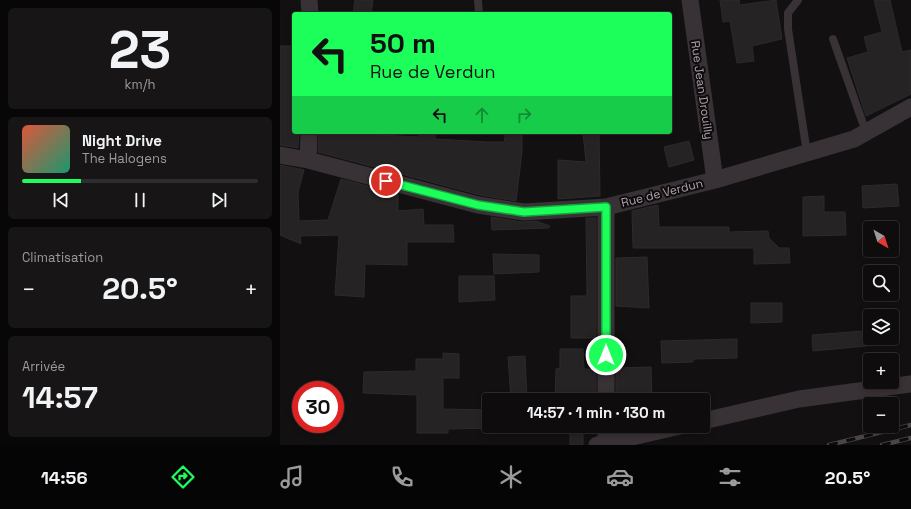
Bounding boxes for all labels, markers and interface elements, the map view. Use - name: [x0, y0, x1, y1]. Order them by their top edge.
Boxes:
- text: 23: [109, 17, 171, 83]
- text: 50 m: [370, 25, 436, 61]
- icon: left: [304, 28, 356, 80]
- street label: Rue Jean Drouilly: [687, 40, 717, 140]
- text: Rue de Verdun: [370, 60, 496, 83]
- text: km/h: [125, 76, 155, 93]
- icon: left: [429, 104, 451, 126]
- icon: ahead: [471, 104, 493, 126]
- icon: right: [513, 104, 535, 126]
- text: Night Drive: [82, 131, 162, 150]
- text: The Halogens: [82, 150, 167, 167]
- pin: [369, 164, 403, 198]
- icon: arrive: [375, 170, 397, 192]
- street label: Rue de Verdun: [619, 175, 705, 211]
- icon: previous: [50, 189, 72, 211]
- icon: pause: [129, 189, 151, 211]
- icon: next: [208, 189, 230, 211]
- north arrow: [863, 221, 899, 257]
- map controls: [863, 221, 899, 433]
- text: Climatisation: [22, 249, 103, 266]
- button: search: [863, 265, 899, 301]
- text: 20.5°: [102, 269, 178, 308]
- text: −: [22, 275, 36, 303]
- text: +: [244, 275, 258, 303]
- button: layers: [863, 309, 899, 345]
- position arrow: [585, 334, 627, 376]
- button: +: [863, 353, 899, 389]
- text: Arrivée: [22, 358, 65, 375]
- text: 14:57: [22, 378, 98, 417]
- speed limit sign: 30: [292, 381, 344, 433]
- button: −: [863, 397, 899, 433]
- text: 14:57 · 1 min · 130 m: [527, 403, 665, 422]
- icon: directions: [169, 463, 197, 491]
- icon: music: [278, 463, 306, 491]
- icon: phone: [388, 463, 416, 491]
- icon: climate: [497, 463, 525, 491]
- icon: car: [606, 463, 634, 491]
- icon: filters: [716, 463, 744, 491]
- text: 14:56: [41, 466, 88, 489]
- text: 20.5°: [825, 466, 870, 489]

